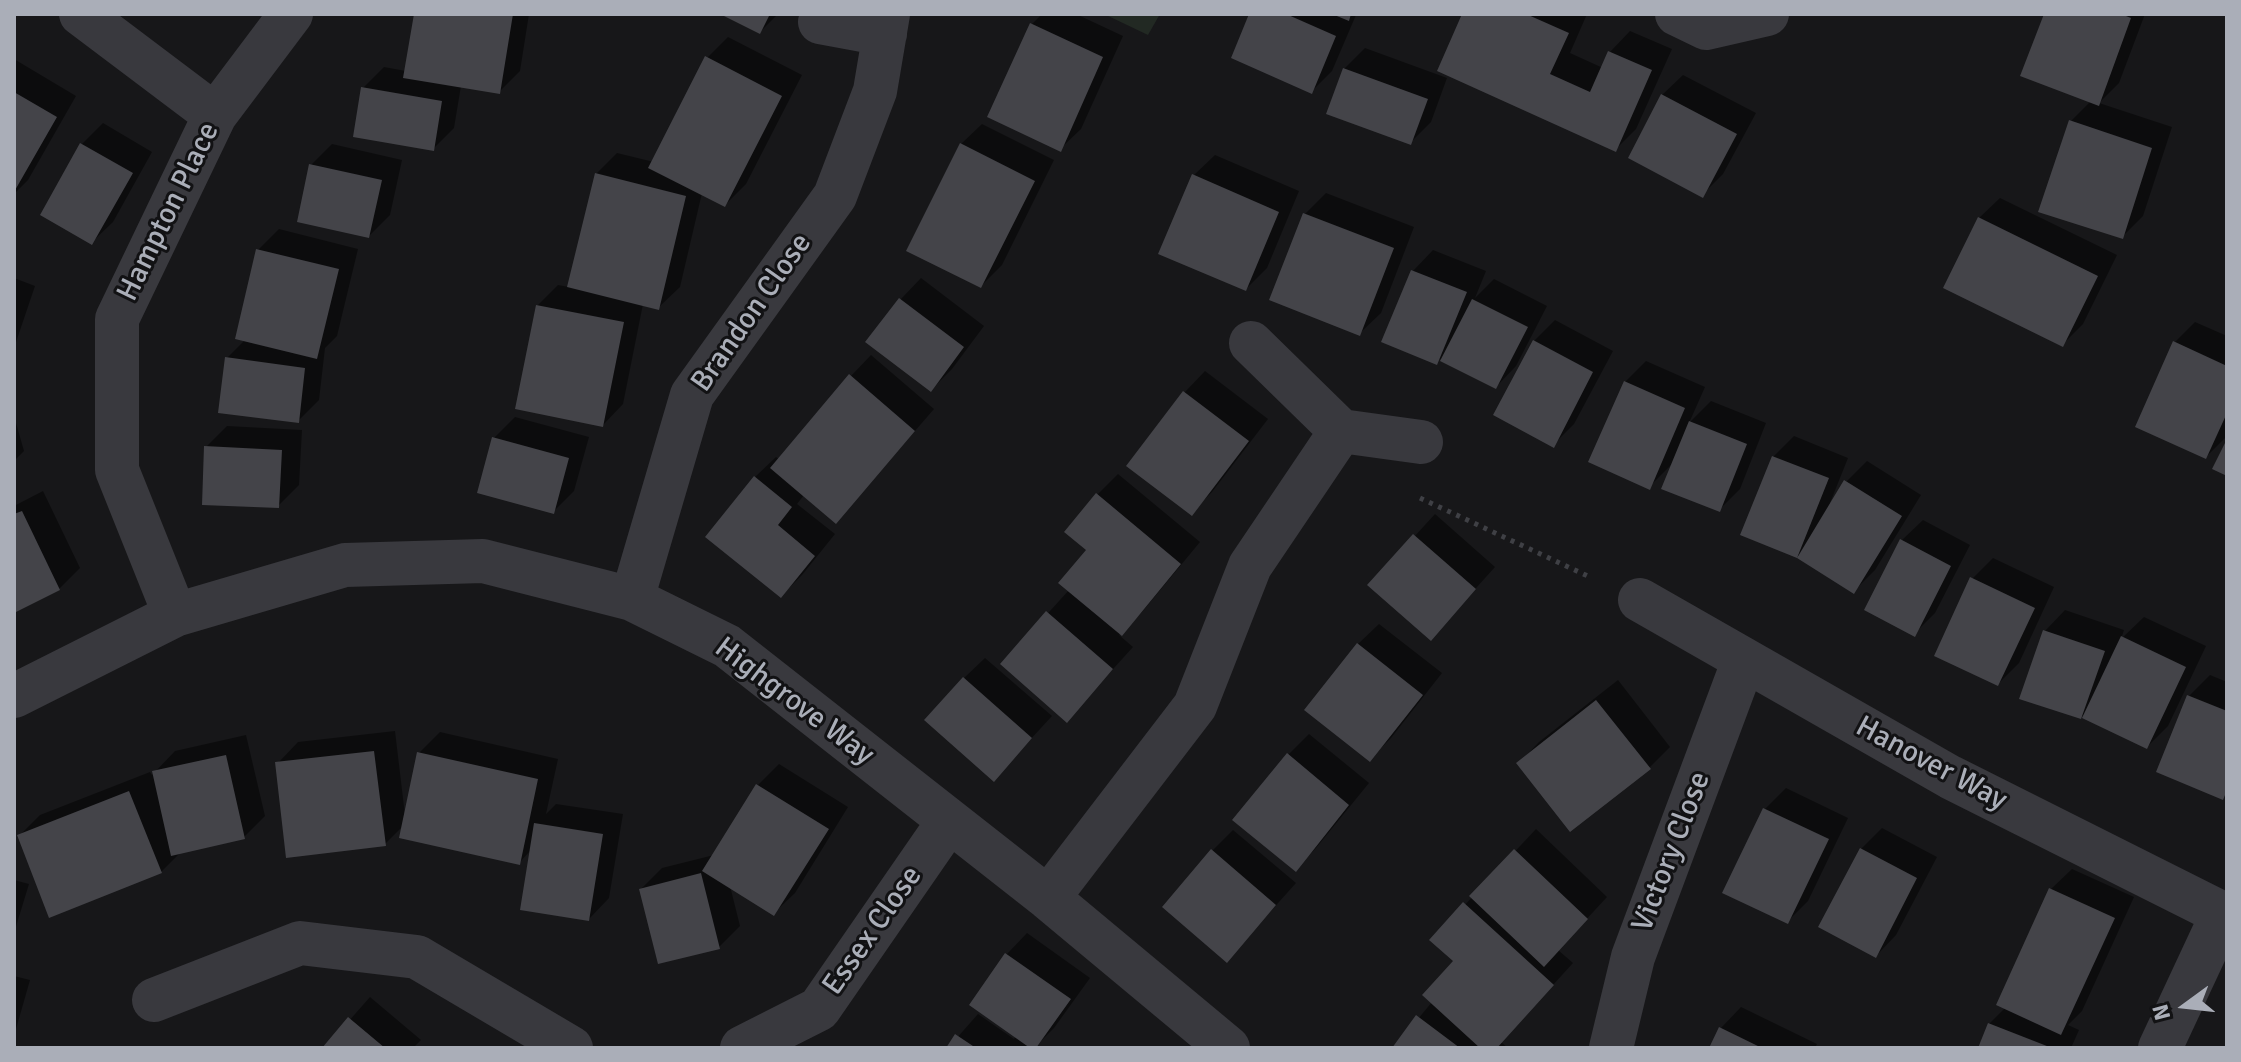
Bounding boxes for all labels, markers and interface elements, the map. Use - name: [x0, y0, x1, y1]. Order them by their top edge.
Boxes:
- street label: Hampton Place: [110, 117, 228, 307]
- street label: Brandon Close: [684, 227, 820, 399]
- street label: Highgrove Way: [707, 630, 881, 774]
- street label: Hanover Way: [1849, 709, 2013, 819]
- street label: Victory Close: [1625, 767, 1719, 937]
- street label: Essex Close: [816, 860, 930, 1002]
- north arrow: [2145, 966, 2225, 1046]
- text: N: [2146, 1001, 2176, 1023]

